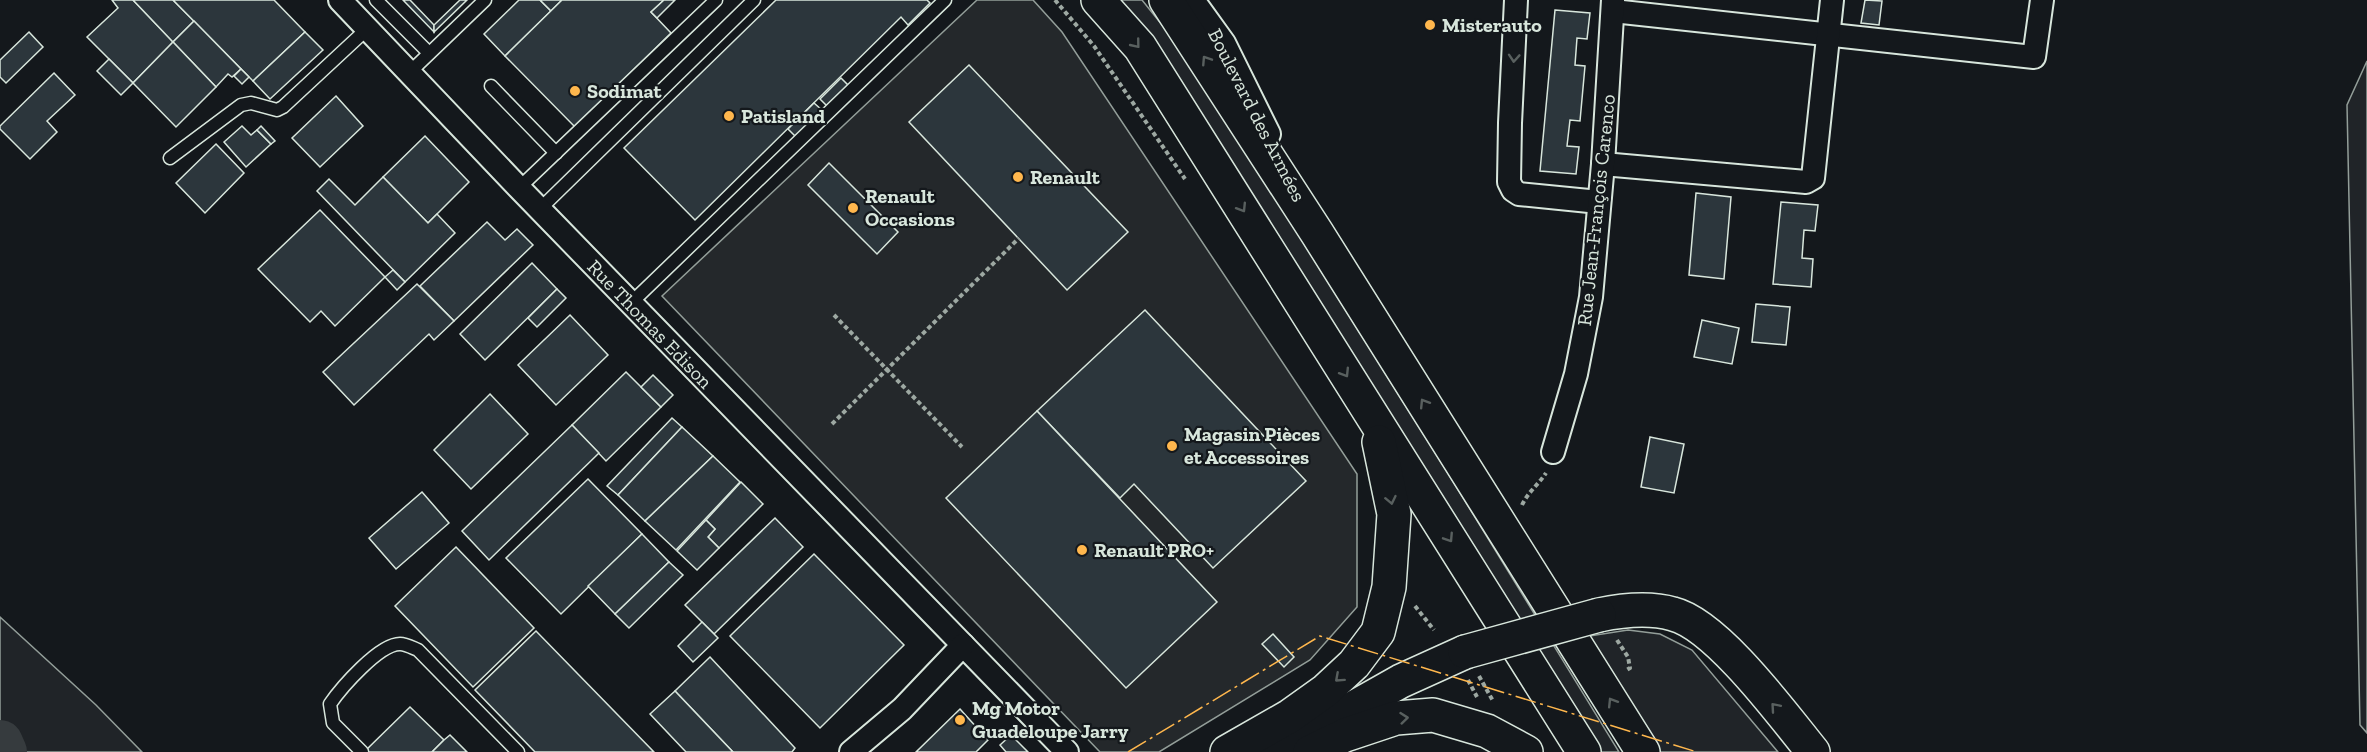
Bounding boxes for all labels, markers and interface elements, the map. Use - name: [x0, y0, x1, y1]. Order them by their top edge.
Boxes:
- place label: Misterauto: [1442, 13, 1542, 37]
- marker: Misterauto: [1423, 18, 1437, 32]
- street label: Boulevard des Armées: [1203, 24, 1311, 206]
- one-way arrow: [1129, 37, 1140, 48]
- one-way arrow: [1508, 54, 1521, 63]
- one-way arrow: [1202, 56, 1214, 66]
- place label: Sodimat: [587, 79, 663, 103]
- marker: Sodimat: [568, 84, 582, 98]
- street label: Rue Jean-François Carenco: [1572, 93, 1620, 327]
- place label: Patisland: [741, 104, 826, 128]
- marker: Patisland: [722, 109, 736, 123]
- place label: Renault: [1030, 165, 1101, 189]
- marker: Renault: [1011, 170, 1025, 184]
- place label: Renault Occasions: [865, 184, 955, 231]
- marker: Renault Occasions: [846, 201, 860, 215]
- one-way arrow: [1234, 202, 1246, 212]
- street label: Rue Thomas Edison: [582, 255, 718, 394]
- one-way arrow: [1337, 367, 1349, 377]
- one-way arrow: [1419, 399, 1431, 409]
- place label: Magasin Pièces et Accessoires: [1184, 422, 1320, 469]
- marker: Magasin Pièces et Accessoires: [1165, 439, 1179, 453]
- one-way arrow: [1384, 495, 1397, 505]
- one-way arrow: [1442, 531, 1453, 542]
- place label: Renault PRO+: [1094, 538, 1214, 562]
- marker: Renault PRO+: [1075, 543, 1089, 557]
- one-way arrow: [1335, 671, 1346, 682]
- place label: Mg Motor Guadeloupe Jarry: [972, 696, 1129, 743]
- one-way arrow: [1608, 698, 1619, 709]
- one-way arrow: [1772, 703, 1783, 714]
- one-way arrow: [1399, 712, 1408, 725]
- marker: Mg Motor Guadeloupe Jarry: [953, 713, 967, 727]

